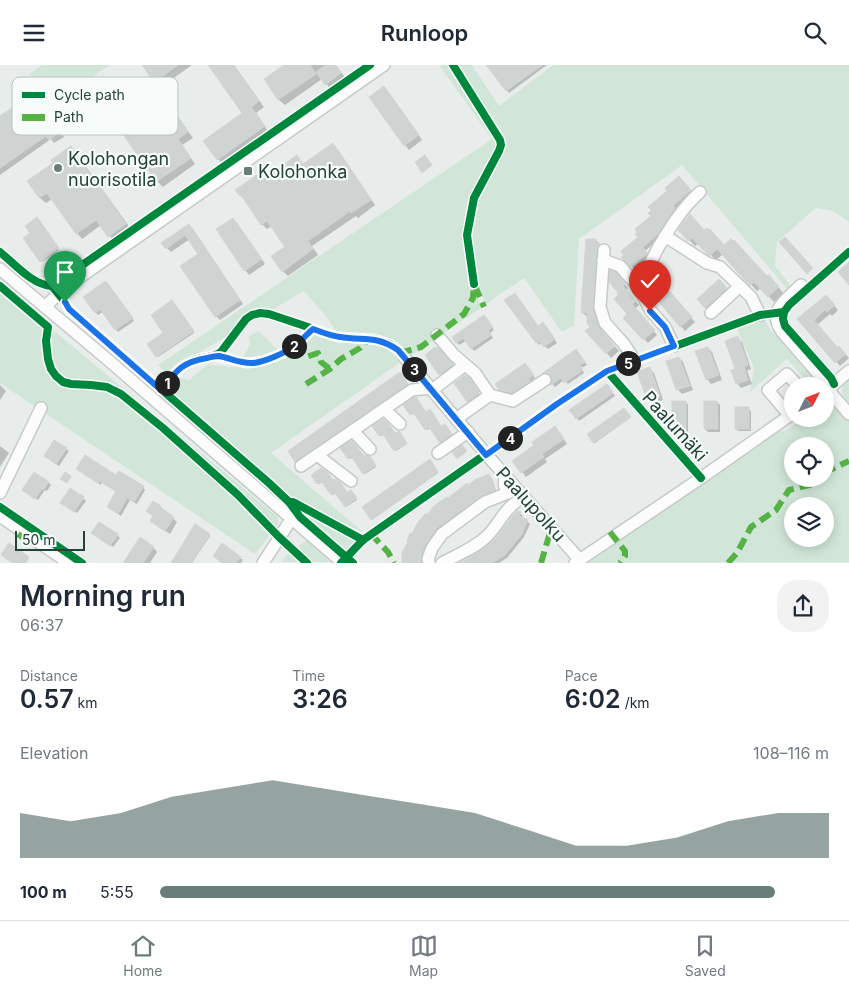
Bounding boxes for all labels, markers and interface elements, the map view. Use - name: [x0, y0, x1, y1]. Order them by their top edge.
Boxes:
- icon: menu: [20, 19, 48, 47]
- icon: search: [801, 19, 829, 47]
- text: Runloop: [381, 20, 468, 46]
- legend: [12, 77, 178, 135]
- text: Cycle path: [54, 86, 125, 103]
- text: Path: [54, 108, 84, 125]
- place label: Kolohongan nuorisotila: [68, 148, 169, 190]
- place label: Kolohonka: [258, 161, 347, 182]
- marker: Kolohongan nuorisotila: [52, 162, 64, 174]
- marker: Kolohonka: [242, 165, 254, 177]
- pin: [44, 251, 86, 302]
- icon: arrive: [51, 258, 79, 286]
- pin: [629, 260, 671, 311]
- icon: check: [636, 267, 664, 295]
- pin: 2: [282, 333, 306, 359]
- text: 2: [290, 338, 299, 355]
- pin: 5: [616, 351, 640, 375]
- text: 5: [624, 355, 633, 372]
- pin: 3: [402, 357, 426, 381]
- text: 3: [410, 361, 419, 378]
- pin: 1: [154, 371, 180, 395]
- text: 1: [164, 375, 171, 392]
- north arrow: [784, 377, 834, 427]
- map controls: [784, 377, 834, 547]
- street label: Paalumäki: [638, 387, 712, 465]
- pin: 4: [498, 425, 522, 451]
- text: 4: [506, 430, 515, 447]
- button: locate: [784, 437, 834, 487]
- street label: Paalupolku: [492, 462, 570, 546]
- button: layers: [784, 497, 834, 547]
- scale bar: [15, 527, 85, 551]
- text: 50 m: [22, 531, 56, 548]
- text: Morning run: [20, 579, 186, 613]
- button: share: [777, 580, 829, 632]
- text: 06:37: [20, 615, 64, 635]
- text: Distance: [20, 667, 78, 684]
- text: Time: [292, 667, 325, 684]
- text: Pace: [565, 667, 598, 684]
- text: 0.57: [20, 684, 74, 714]
- text: 3:26: [292, 684, 348, 714]
- text: 6:02: [565, 684, 621, 714]
- text: km: [74, 694, 98, 711]
- text: /km: [621, 694, 650, 711]
- text: Elevation: [20, 743, 89, 763]
- text: 108–116 m: [753, 743, 829, 763]
- text: 100 m: [20, 882, 67, 902]
- text: 5:55: [100, 882, 134, 902]
- tab: Home: [123, 932, 163, 979]
- tab: Map: [409, 932, 438, 979]
- tab: Saved: [685, 932, 726, 979]

